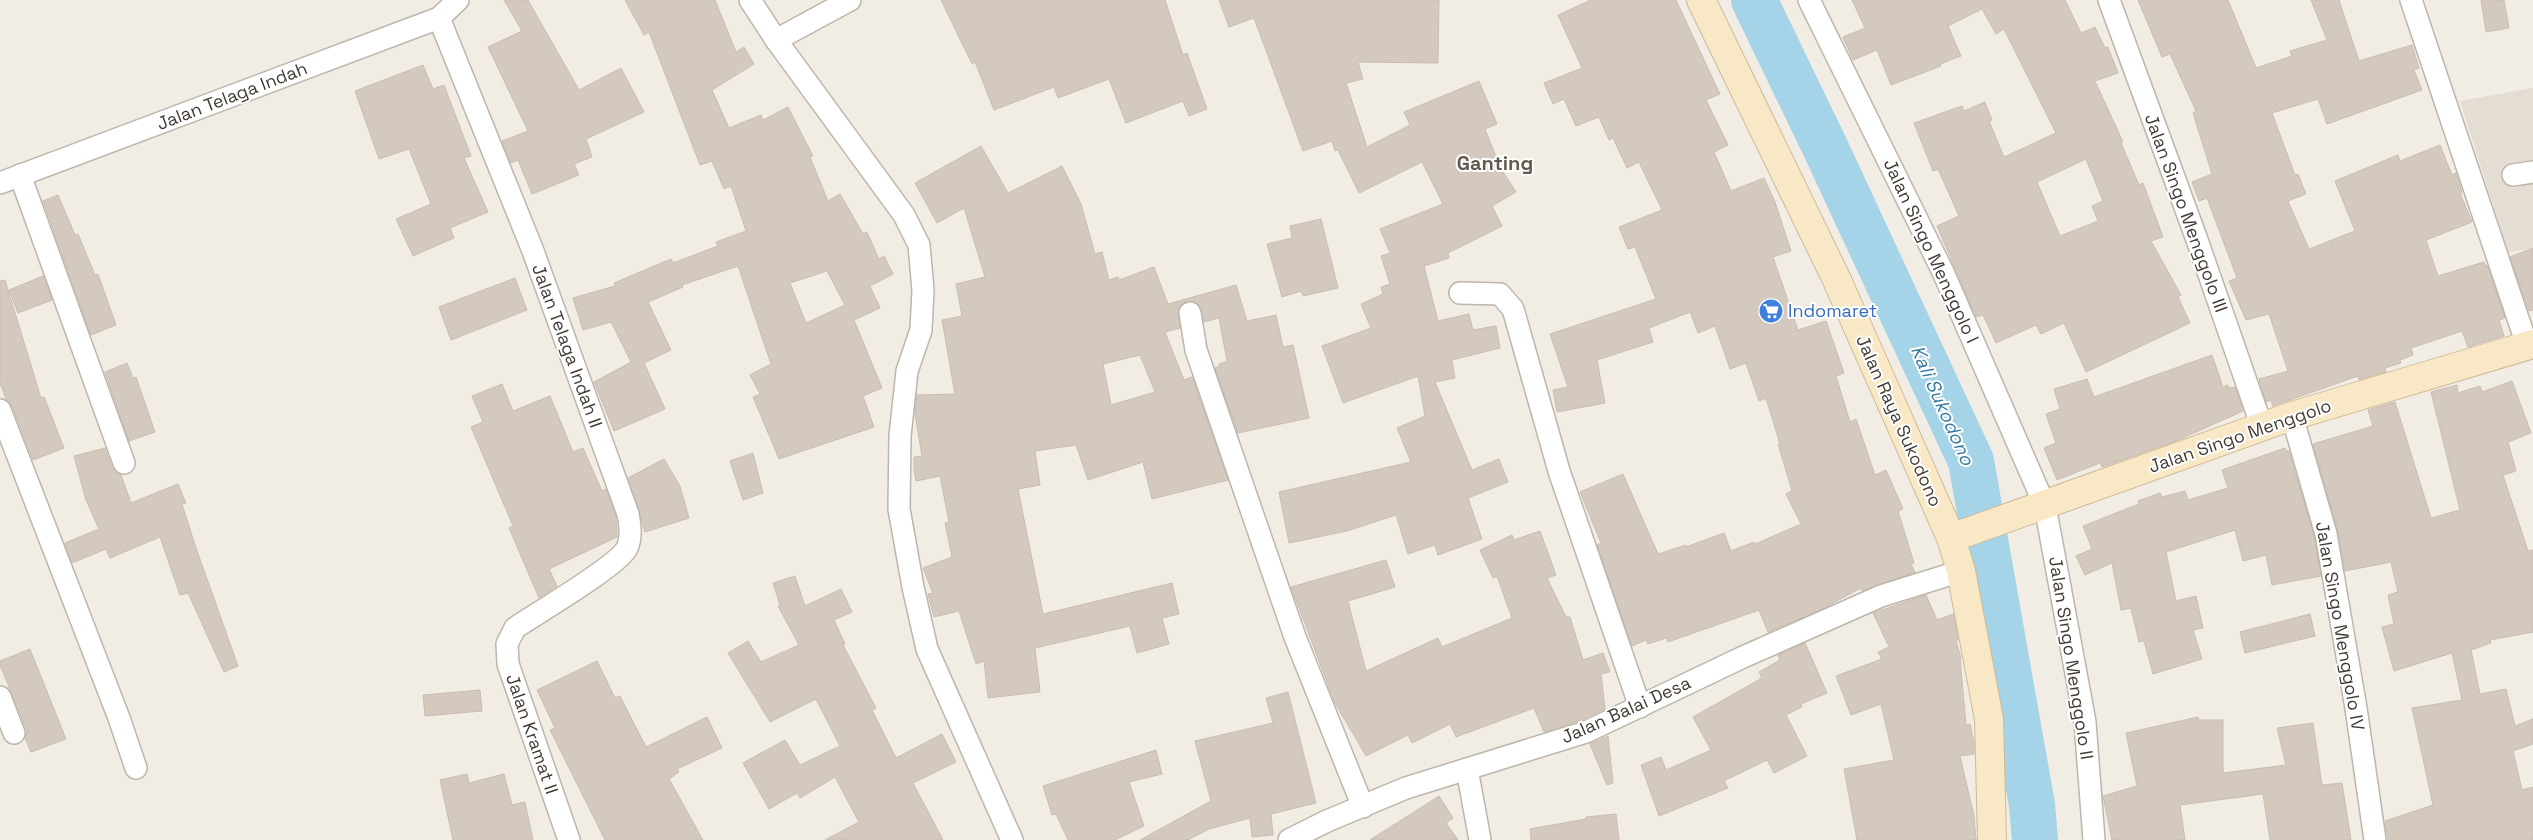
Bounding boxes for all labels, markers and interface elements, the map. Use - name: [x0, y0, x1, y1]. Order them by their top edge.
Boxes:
- street label: Jalan Telaga Indah: [153, 56, 310, 135]
- street label: Jalan Singo Menggolo III: [2140, 110, 2233, 315]
- district label: Ganting: [1457, 150, 1533, 176]
- street label: Jalan Singo Menggolo I: [1879, 155, 1984, 347]
- street label: Jalan Telaga Indah II: [527, 261, 608, 431]
- supermarket icon: Indomaret: [1758, 298, 1784, 324]
- place label: Indomaret: [1788, 299, 1877, 322]
- street label: Jalan Raya Sukodono: [1851, 331, 1948, 510]
- water label: Kali Sukodono: [1905, 341, 1981, 470]
- street label: Jalan Singo Menggolo: [2145, 393, 2334, 478]
- street label: Jalan Singo Menggolo IV: [2311, 520, 2370, 732]
- street label: Jalan Singo Menggolo II: [2044, 555, 2099, 761]
- street label: Jalan Kramat II: [501, 671, 564, 797]
- street label: Jalan Balai Desa: [1557, 671, 1694, 748]

